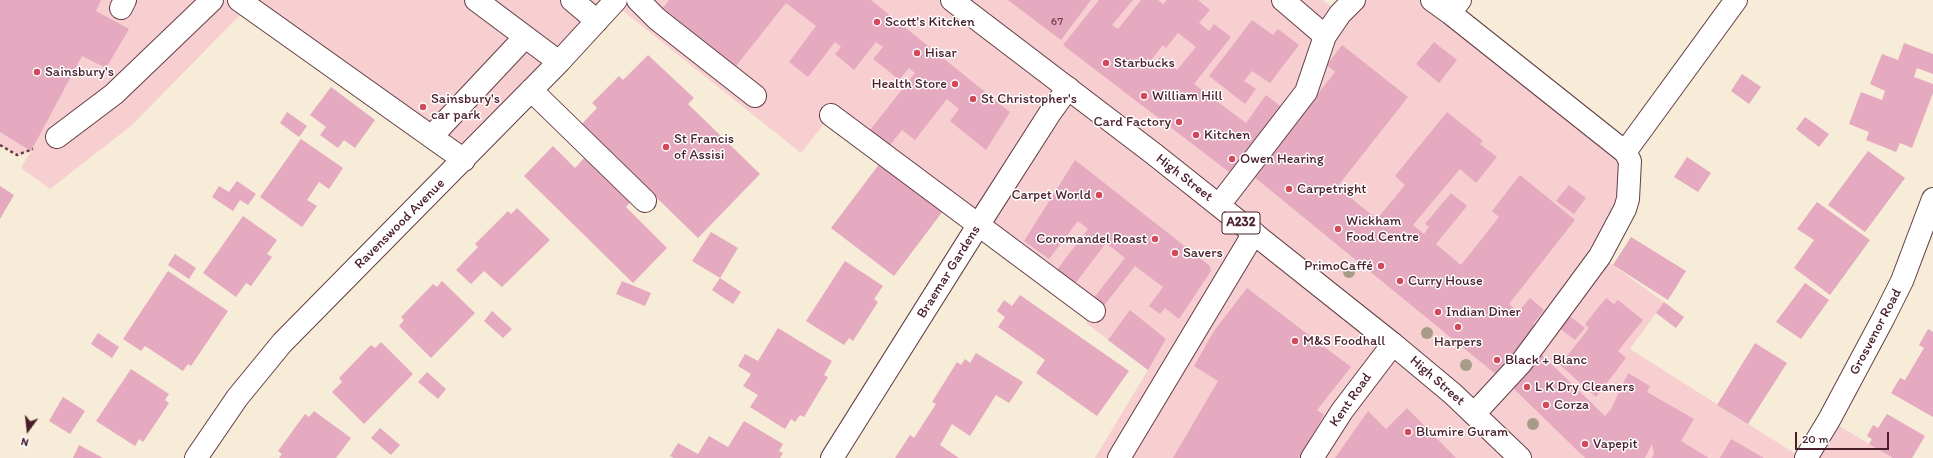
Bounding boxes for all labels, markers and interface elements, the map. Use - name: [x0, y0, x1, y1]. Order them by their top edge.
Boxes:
- place label: Scott's Kitchen: [885, 14, 975, 30]
- house number: 67: [1051, 15, 1063, 29]
- marker: Scott's Kitchen: [872, 17, 882, 27]
- place label: Hisar: [925, 45, 957, 61]
- marker: Hisar: [912, 48, 922, 58]
- place label: Starbucks: [1114, 55, 1175, 71]
- marker: Starbucks: [1101, 58, 1111, 68]
- place label: Sainsbury's: [45, 64, 114, 80]
- marker: Sainsbury's: [32, 67, 42, 77]
- place label: Health Store: [872, 76, 947, 92]
- marker: Health Store: [950, 79, 960, 89]
- place label: William Hill: [1152, 88, 1222, 104]
- place label: Sainsbury's car park: [431, 91, 500, 124]
- place label: St Christopher's: [981, 91, 1077, 107]
- marker: William Hill: [1139, 91, 1149, 101]
- marker: St Christopher's: [968, 94, 978, 104]
- marker: Sainsbury's car park: [418, 102, 428, 112]
- place label: Card Factory: [1093, 114, 1171, 130]
- marker: Card Factory: [1174, 117, 1184, 127]
- place label: Kitchen: [1204, 127, 1250, 143]
- marker: Kitchen: [1191, 130, 1201, 140]
- place label: St Francis of Assisi: [674, 131, 734, 164]
- marker: St Francis of Assisi: [661, 142, 671, 152]
- street label: High Street: [1152, 151, 1216, 205]
- place label: Owen Hearing: [1240, 151, 1324, 167]
- marker: Owen Hearing: [1227, 154, 1237, 164]
- street label: Ravenswood Avenue: [351, 175, 449, 273]
- place label: Carpetright: [1297, 181, 1367, 197]
- marker: Carpetright: [1284, 184, 1294, 194]
- place label: Carpet World: [1011, 187, 1091, 203]
- marker: Carpet World: [1094, 190, 1104, 200]
- road number: A232: [1222, 212, 1260, 234]
- place label: Wickham Food Centre: [1346, 213, 1419, 246]
- street label: Braemar Gardens: [914, 222, 984, 322]
- marker: Wickham Food Centre: [1333, 224, 1343, 234]
- place label: Coromandel Roast: [1036, 231, 1147, 247]
- marker: Coromandel Roast: [1150, 234, 1160, 244]
- place label: Savers: [1183, 245, 1223, 261]
- marker: Savers: [1170, 248, 1180, 258]
- place label: PrimoCaffé: [1304, 258, 1373, 274]
- marker: PrimoCaffé: [1376, 261, 1386, 271]
- place label: Curry House: [1408, 273, 1483, 289]
- marker: Curry House: [1395, 276, 1405, 286]
- street label: Grosvenor Road: [1846, 286, 1906, 378]
- place label: Indian Diner: [1446, 304, 1521, 320]
- marker: Indian Diner: [1433, 307, 1443, 317]
- marker: Harpers: [1453, 322, 1463, 332]
- place label: M&S Foodhall: [1303, 333, 1385, 349]
- place label: Harpers: [1434, 334, 1482, 350]
- marker: M&S Foodhall: [1290, 336, 1300, 346]
- street label: High Street: [1406, 352, 1468, 410]
- place label: Black + Blanc: [1505, 352, 1587, 368]
- marker: Black + Blanc: [1492, 355, 1502, 365]
- street label: Kent Road: [1326, 370, 1376, 430]
- place label: L K Dry Cleaners: [1535, 379, 1634, 395]
- marker: L K Dry Cleaners: [1522, 382, 1532, 392]
- place label: Corza: [1554, 397, 1589, 413]
- marker: Corza: [1541, 400, 1551, 410]
- north arrow: [8, 410, 48, 450]
- place label: Blumire Guram: [1416, 424, 1508, 440]
- scale bar: [1797, 424, 1891, 450]
- marker: Blumire Guram: [1403, 427, 1413, 437]
- text: 20 m: [1802, 432, 1829, 446]
- text: N: [19, 435, 30, 449]
- place label: Vapepit: [1593, 436, 1638, 452]
- marker: Vapepit: [1580, 439, 1590, 449]

